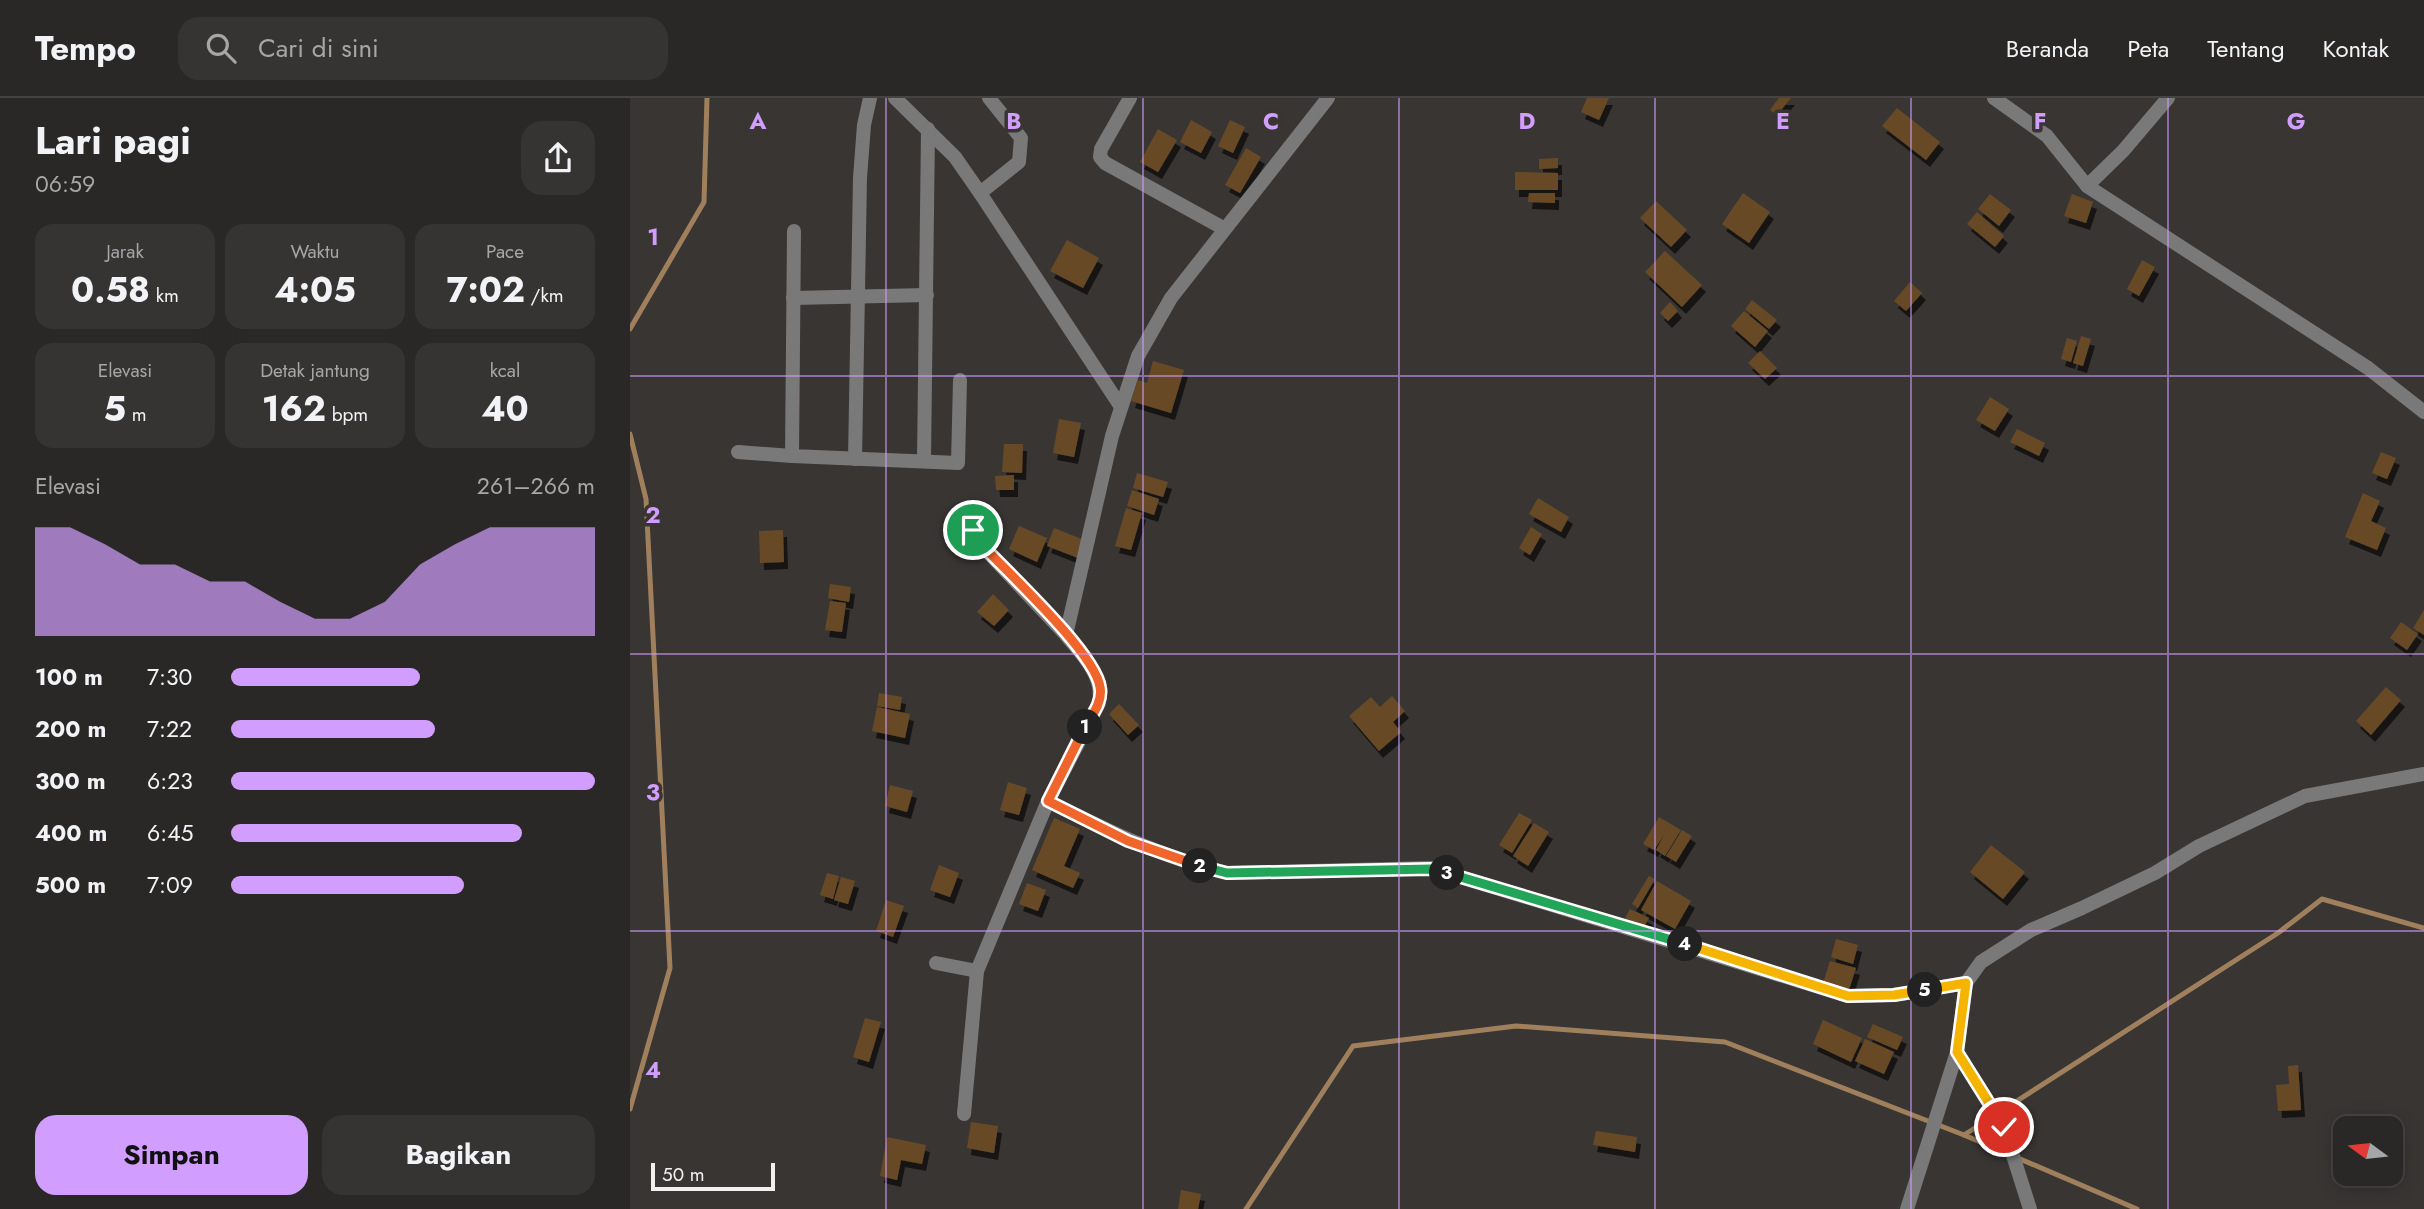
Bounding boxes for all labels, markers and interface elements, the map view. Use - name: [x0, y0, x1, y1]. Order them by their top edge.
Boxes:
- search box: [178, 17, 668, 80]
- text: Tempo: [35, 25, 136, 72]
- icon: search: [202, 29, 240, 67]
- text: Cari di sini: [258, 29, 379, 67]
- text: Beranda: [2006, 31, 2089, 66]
- text: Peta: [2127, 31, 2169, 66]
- text: Tentang: [2207, 31, 2285, 66]
- text: Kontak: [2323, 31, 2389, 66]
- text: A: [749, 104, 767, 138]
- text: B: [1006, 104, 1022, 138]
- text: C: [1263, 104, 1279, 138]
- text: D: [1519, 104, 1536, 138]
- text: E: [1776, 104, 1790, 138]
- text: F: [2034, 104, 2046, 138]
- text: G: [2287, 104, 2305, 138]
- text: Lari pagi: [35, 113, 191, 168]
- button: share: [521, 121, 595, 195]
- text: 06:59: [35, 167, 95, 201]
- text: 1: [647, 220, 659, 254]
- text: Jarak: [106, 238, 144, 265]
- text: Waktu: [291, 238, 339, 265]
- text: Pace: [486, 238, 524, 265]
- text: 0.58: [71, 265, 150, 315]
- text: 4:05: [274, 265, 356, 315]
- text: 7:02: [446, 265, 525, 315]
- text: km: [150, 282, 179, 309]
- text: /km: [525, 282, 564, 309]
- text: Elevasi: [98, 357, 152, 384]
- text: Detak jantung: [260, 357, 370, 384]
- text: kcal: [490, 357, 520, 384]
- text: 5: [103, 384, 126, 434]
- text: 162: [262, 384, 326, 434]
- text: 40: [481, 384, 529, 434]
- text: m: [126, 401, 147, 428]
- text: bpm: [326, 401, 368, 428]
- text: Elevasi: [35, 469, 101, 503]
- text: 261–266 m: [477, 469, 595, 503]
- text: 2: [645, 498, 661, 532]
- pin: [943, 500, 1003, 560]
- icon: arrive: [954, 511, 992, 549]
- text: 100 m: [35, 660, 103, 694]
- text: 7:30: [147, 660, 192, 694]
- pin: 1: [1068, 710, 1102, 744]
- text: 200 m: [35, 712, 106, 746]
- text: 7:22: [147, 712, 192, 746]
- text: 1: [1080, 713, 1089, 740]
- text: 300 m: [35, 764, 106, 798]
- text: 6:23: [147, 764, 193, 798]
- text: 3: [646, 775, 660, 809]
- text: 400 m: [35, 816, 107, 850]
- text: 6:45: [147, 816, 194, 850]
- pin: 2: [1182, 848, 1218, 884]
- text: 2: [1193, 852, 1206, 879]
- pin: 3: [1430, 856, 1464, 890]
- text: 3: [1441, 859, 1452, 886]
- text: 500 m: [35, 868, 106, 902]
- text: 7:09: [147, 868, 193, 902]
- pin: 4: [1668, 926, 1702, 962]
- text: 4: [1678, 930, 1691, 957]
- pin: 5: [1908, 972, 1942, 1008]
- text: 5: [1918, 976, 1931, 1003]
- text: 4: [645, 1053, 661, 1087]
- pin: [1974, 1097, 2034, 1157]
- icon: check: [1985, 1108, 2023, 1146]
- button: Simpan: [35, 1115, 308, 1195]
- button: Bagikan: [322, 1115, 595, 1195]
- north arrow: [2333, 1116, 2403, 1186]
- map controls: [2333, 1116, 2403, 1186]
- scale bar: [651, 1160, 775, 1192]
- text: 50 m: [662, 1161, 705, 1188]

